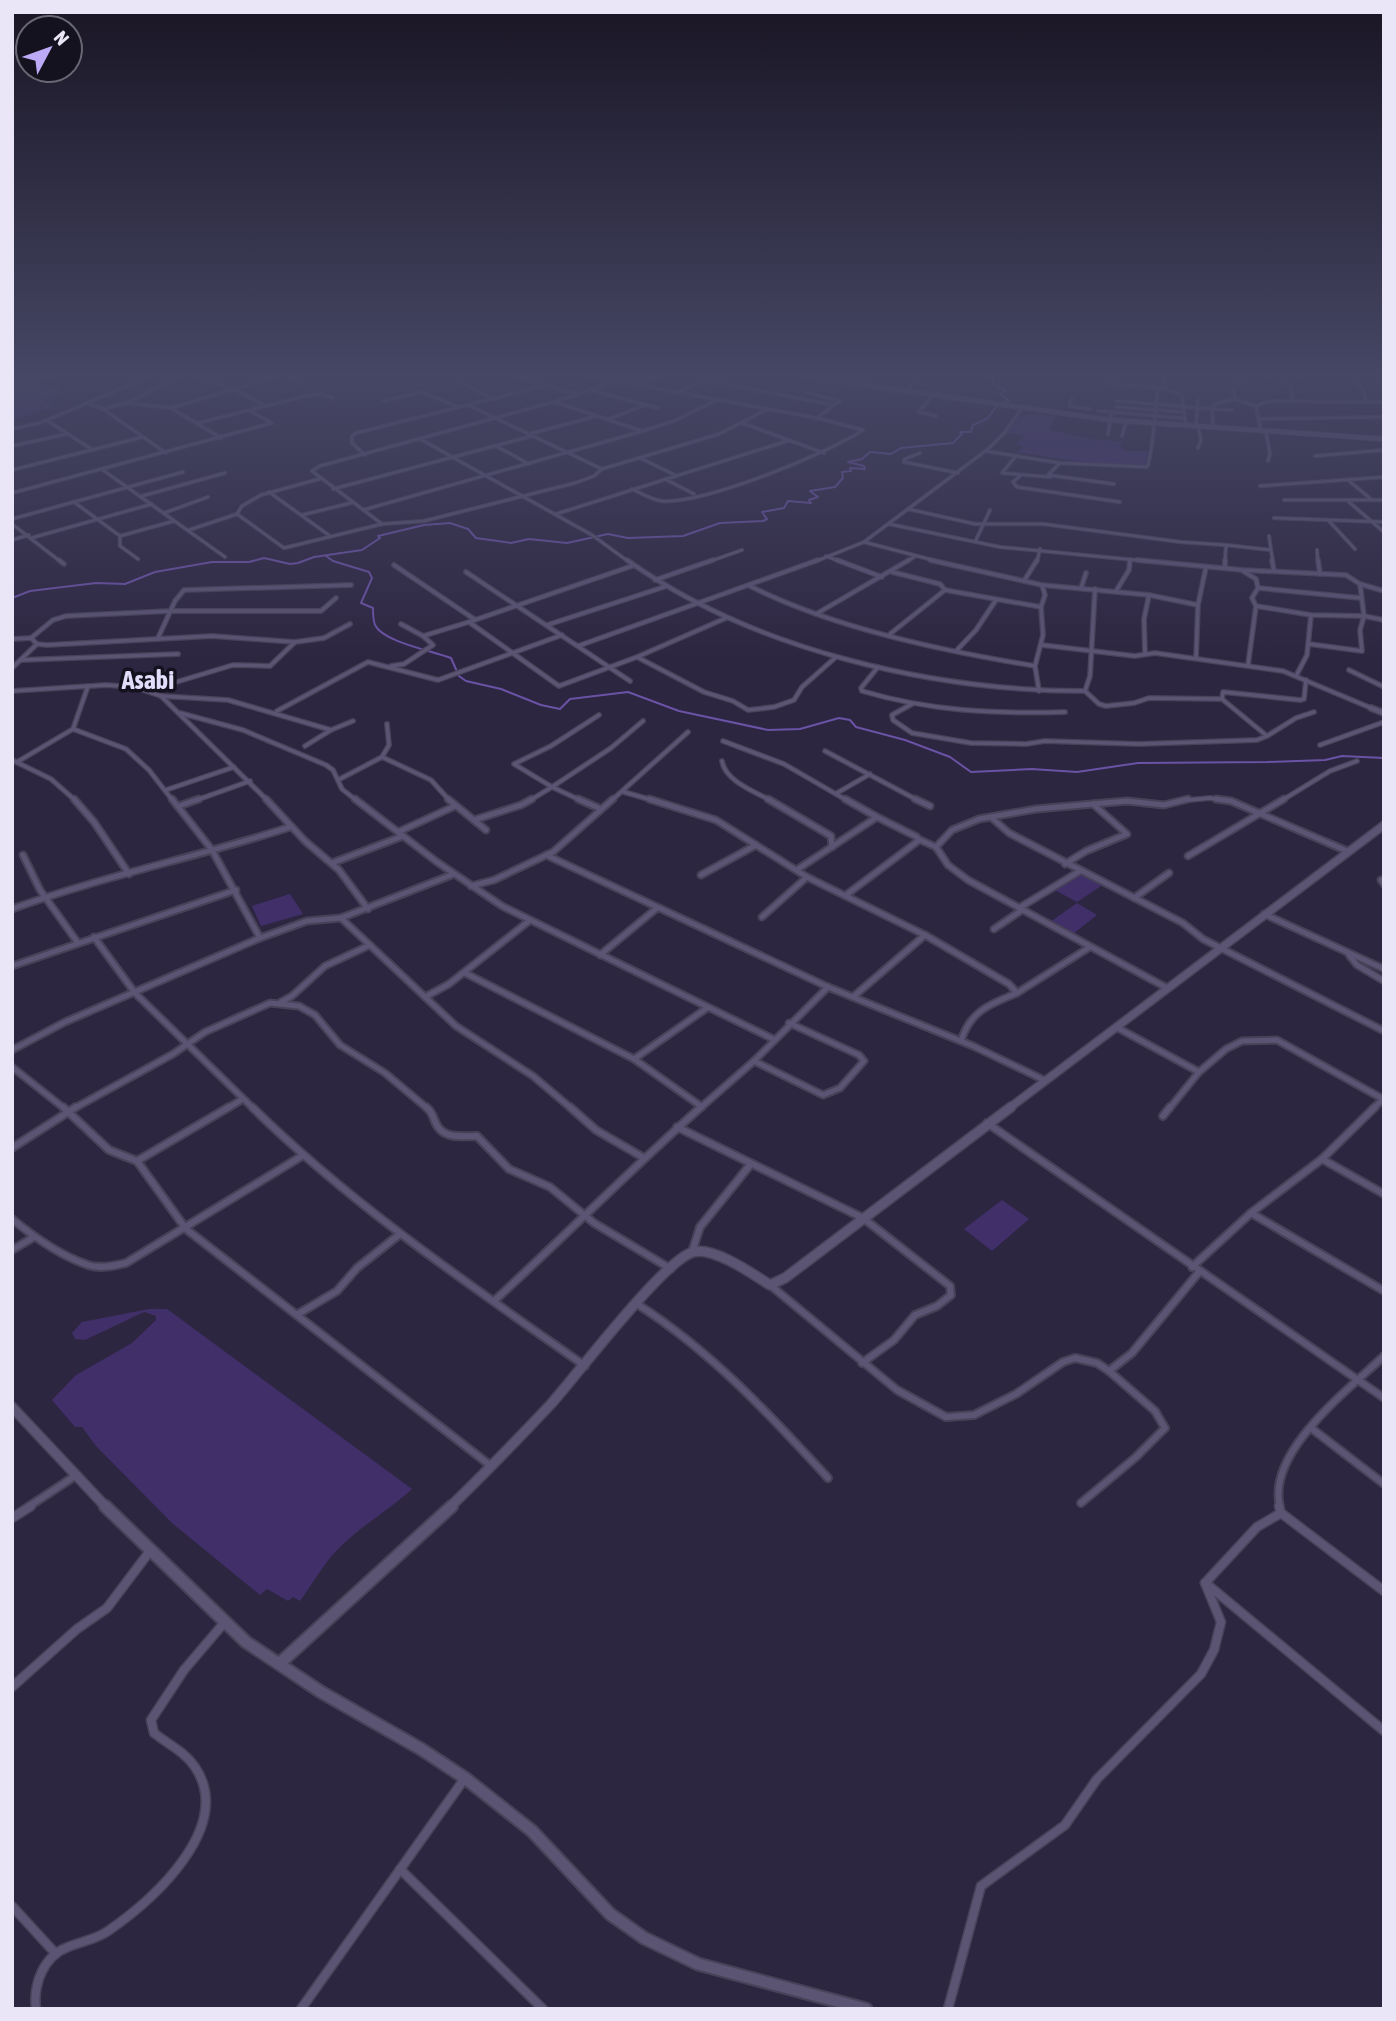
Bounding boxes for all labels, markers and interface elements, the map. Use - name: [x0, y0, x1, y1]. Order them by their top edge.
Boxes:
- north arrow: [14, 14, 84, 84]
- text: N: [50, 26, 74, 49]
- district label: Asabi: [121, 665, 174, 695]

